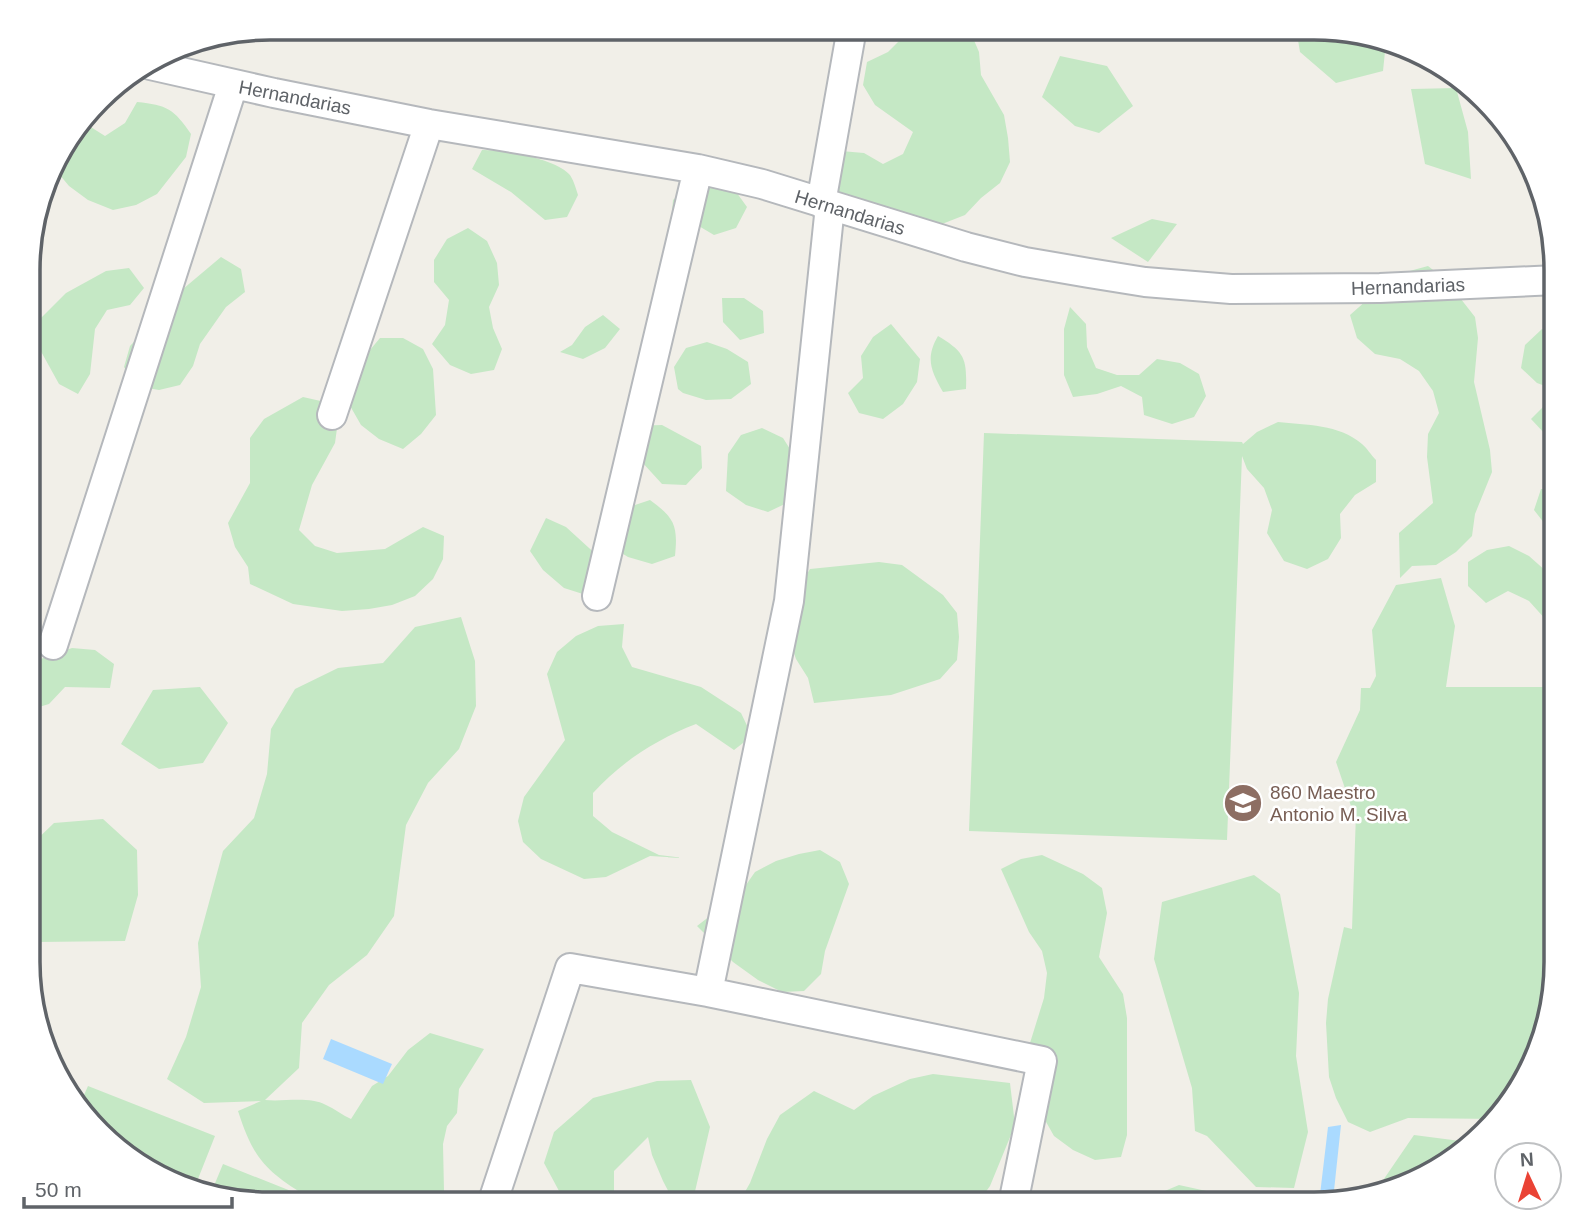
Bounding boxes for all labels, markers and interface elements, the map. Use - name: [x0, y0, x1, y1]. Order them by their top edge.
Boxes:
- street label: Hernandarias: [237, 76, 353, 119]
- street label: Hernandarias: [792, 186, 907, 239]
- street label: Hernandarias: [1351, 274, 1465, 299]
- school or university icon: 860 Maestro Antonio M. Silva: [1222, 782, 1264, 824]
- place label: 860 Maestro Antonio M. Silva: [1270, 782, 1408, 825]
- north arrow: [1493, 1141, 1563, 1211]
- text: N: [1519, 1149, 1534, 1170]
- scale bar: [24, 1166, 233, 1210]
- text: 50 m: [35, 1178, 82, 1201]

